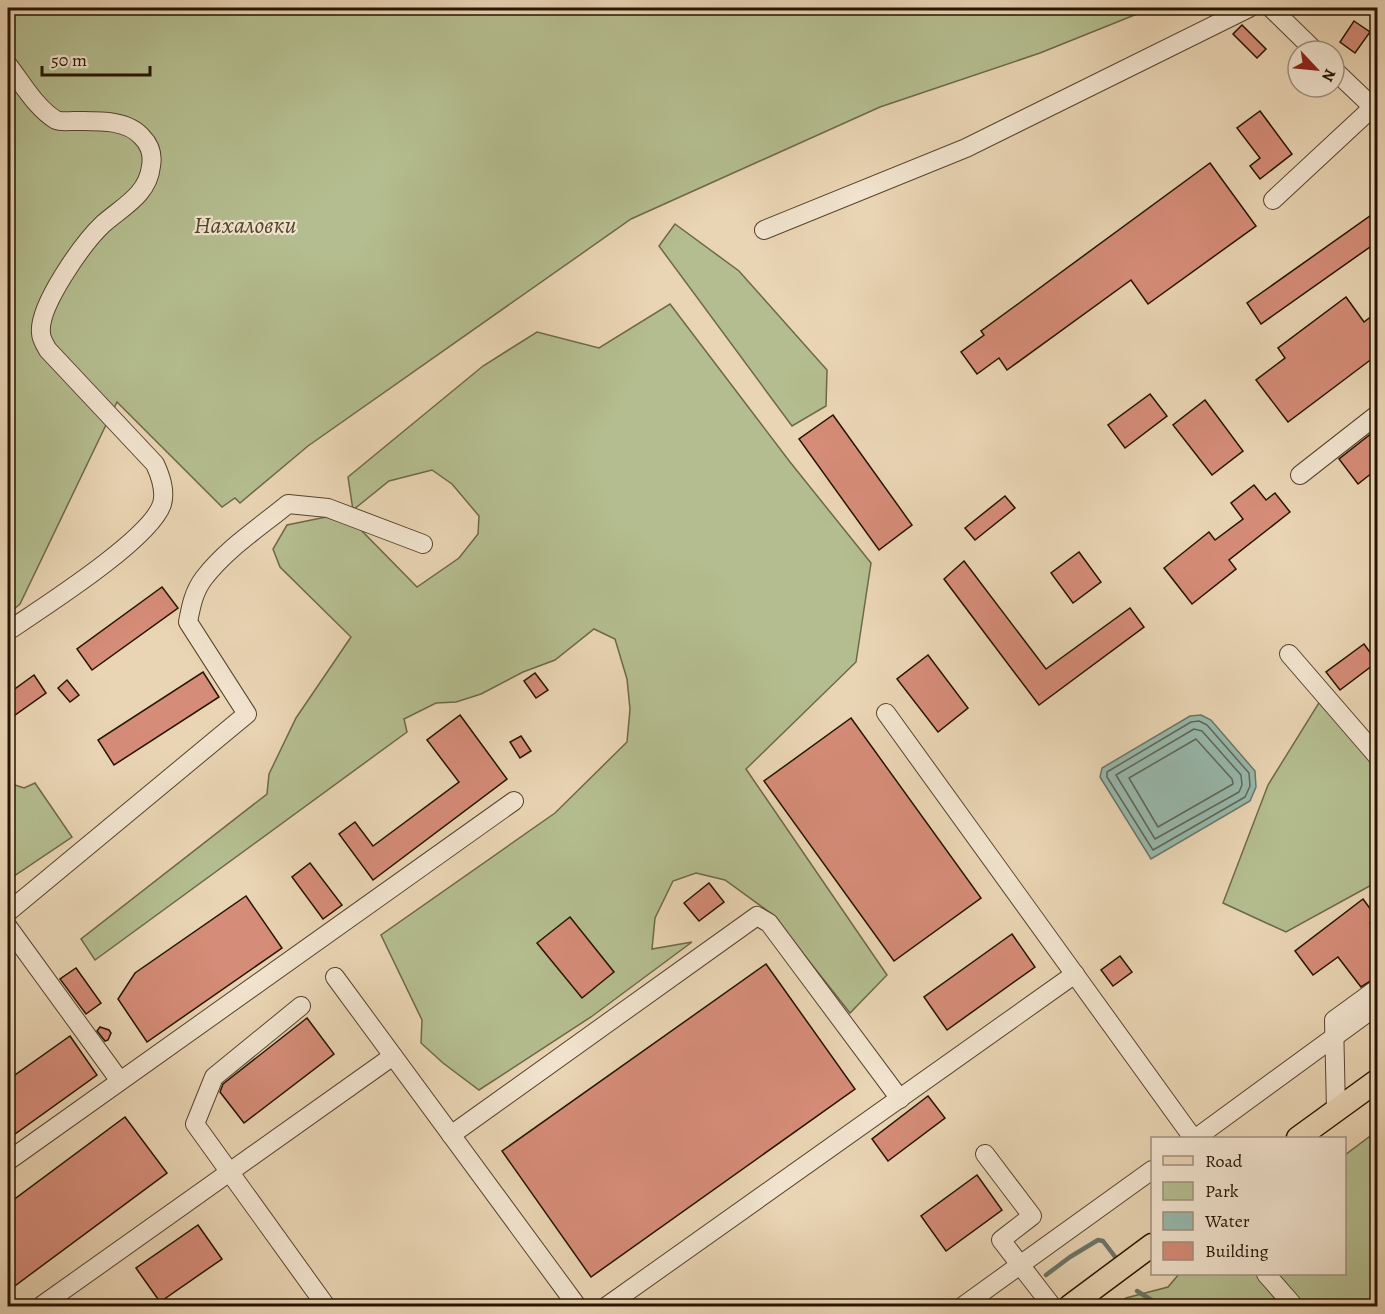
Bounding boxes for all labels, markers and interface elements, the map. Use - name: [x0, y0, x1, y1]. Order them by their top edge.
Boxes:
- scale bar: [42, 39, 150, 77]
- north arrow: [1286, 39, 1346, 99]
- text: 50 m: [51, 48, 87, 72]
- text: N: [1316, 65, 1341, 86]
- park label: Нахаловки: [194, 209, 296, 241]
- legend: [1151, 1137, 1346, 1275]
- text: Road: [1205, 1149, 1243, 1173]
- text: Park: [1205, 1179, 1239, 1203]
- text: Water: [1204, 1209, 1250, 1233]
- text: Building: [1205, 1239, 1269, 1263]

